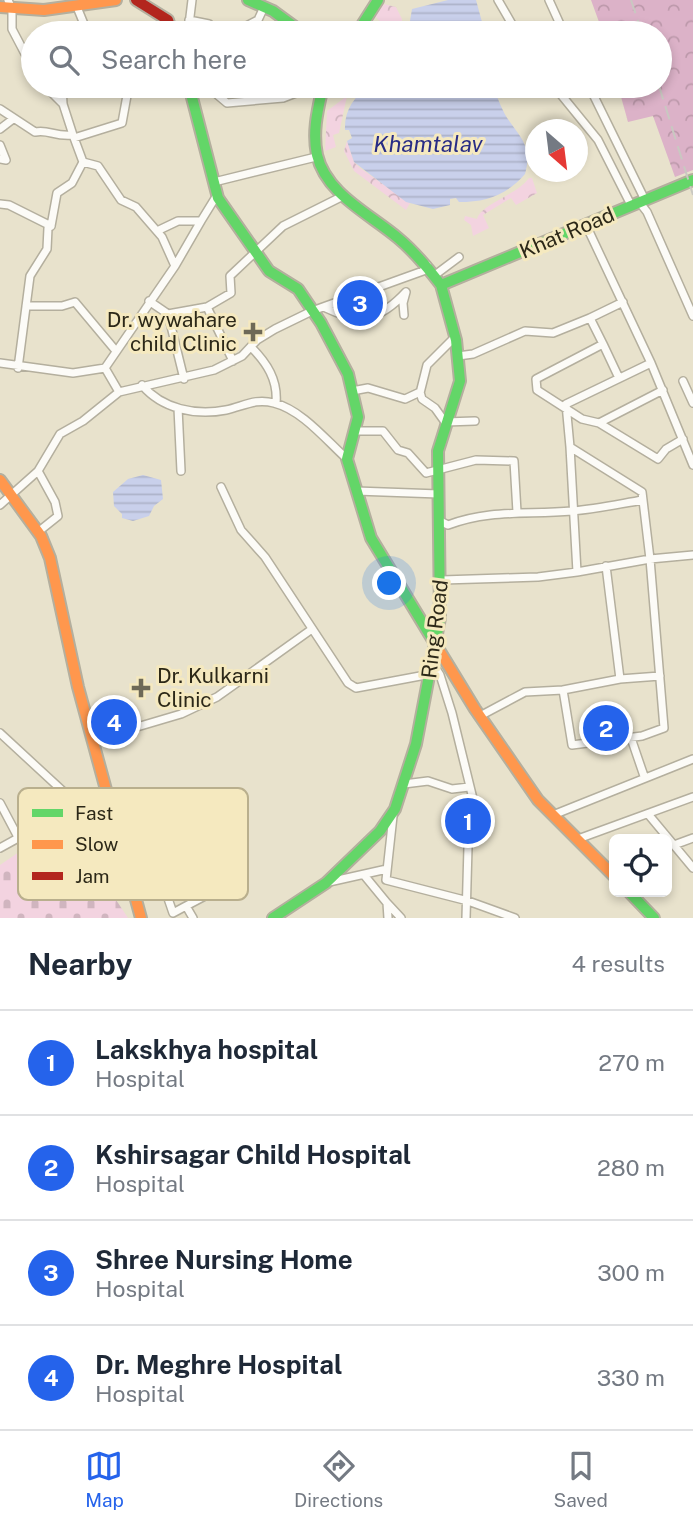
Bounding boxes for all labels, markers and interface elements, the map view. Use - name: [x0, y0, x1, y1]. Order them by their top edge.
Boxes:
- search box: [21, 21, 672, 98]
- icon: search: [45, 41, 83, 79]
- text: Search here: [101, 44, 247, 75]
- north arrow: [525, 119, 588, 182]
- water label: Khamtalav: [373, 130, 484, 157]
- street label: Khat Road: [516, 201, 618, 264]
- pin: 3: [337, 277, 383, 329]
- place label: Dr. wywahare child Clinic: [107, 307, 237, 356]
- marker: Dr. wywahare child Clinic: [243, 322, 263, 342]
- your location: [372, 566, 406, 600]
- street label: Ring Road: [416, 578, 453, 680]
- place label: Dr. Kulkarni Clinic: [157, 663, 269, 712]
- marker: Dr. Kulkarni Clinic: [131, 678, 151, 698]
- pin: 4: [91, 696, 137, 748]
- pin: 2: [583, 702, 629, 754]
- legend: [18, 788, 248, 900]
- pin: 1: [445, 795, 491, 847]
- text: Fast: [75, 802, 113, 824]
- text: Slow: [75, 833, 119, 855]
- map controls: [609, 834, 672, 897]
- button: locate: [609, 834, 672, 897]
- text: Jam: [75, 865, 109, 887]
- text: Nearby: [28, 946, 132, 982]
- text: 4 results: [571, 950, 665, 977]
- text: Lakskhya hospital: [95, 1034, 318, 1065]
- text: 1: [46, 1049, 56, 1076]
- text: 270 m: [598, 1049, 665, 1076]
- text: Hospital: [95, 1065, 185, 1092]
- text: Kshirsagar Child Hospital: [95, 1139, 411, 1170]
- text: 2: [44, 1154, 58, 1181]
- text: 280 m: [597, 1154, 665, 1181]
- text: Hospital: [95, 1170, 185, 1197]
- text: Shree Nursing Home: [95, 1244, 353, 1275]
- text: 3: [43, 1259, 59, 1286]
- text: 300 m: [597, 1259, 665, 1286]
- text: Hospital: [95, 1275, 185, 1302]
- text: Dr. Meghre Hospital: [95, 1349, 342, 1380]
- text: 4: [43, 1364, 59, 1391]
- text: 330 m: [597, 1364, 665, 1391]
- text: Hospital: [95, 1380, 185, 1407]
- tab: Map: [85, 1447, 124, 1511]
- tab: Directions: [294, 1447, 383, 1511]
- tab: Saved: [554, 1447, 608, 1511]

